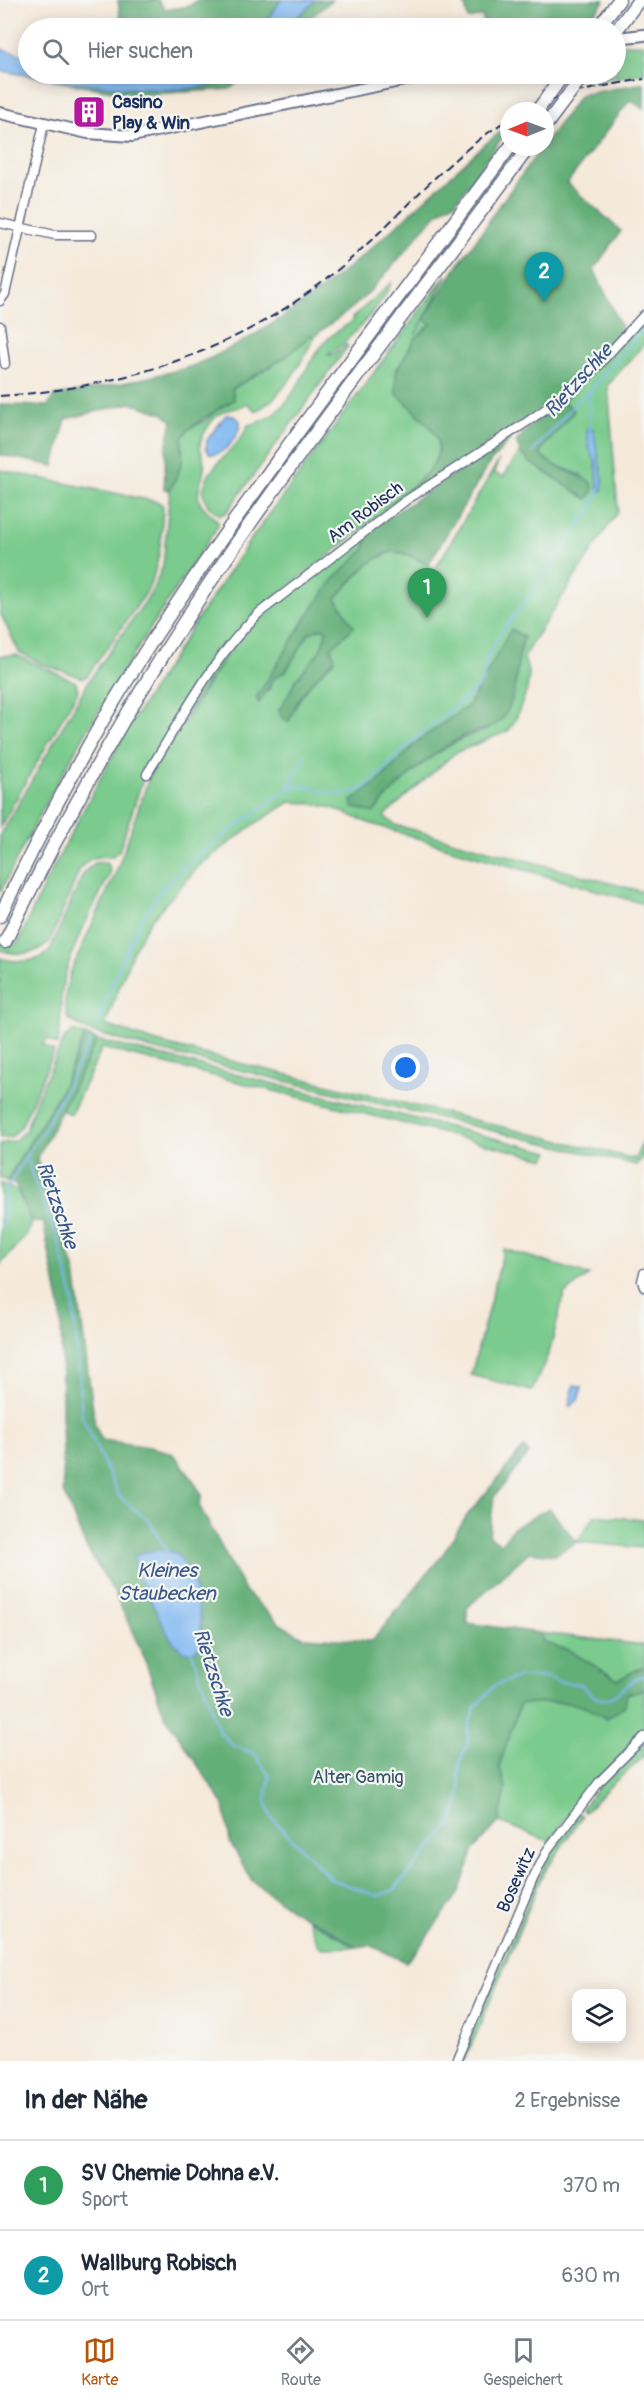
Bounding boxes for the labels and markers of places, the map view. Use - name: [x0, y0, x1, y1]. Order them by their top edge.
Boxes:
- place label: Casino Play & Win: [112, 91, 190, 135]
- building icon: Casino Play & Win: [71, 94, 107, 130]
- pin: 2: [524, 252, 564, 302]
- pin: 1: [408, 568, 446, 618]

